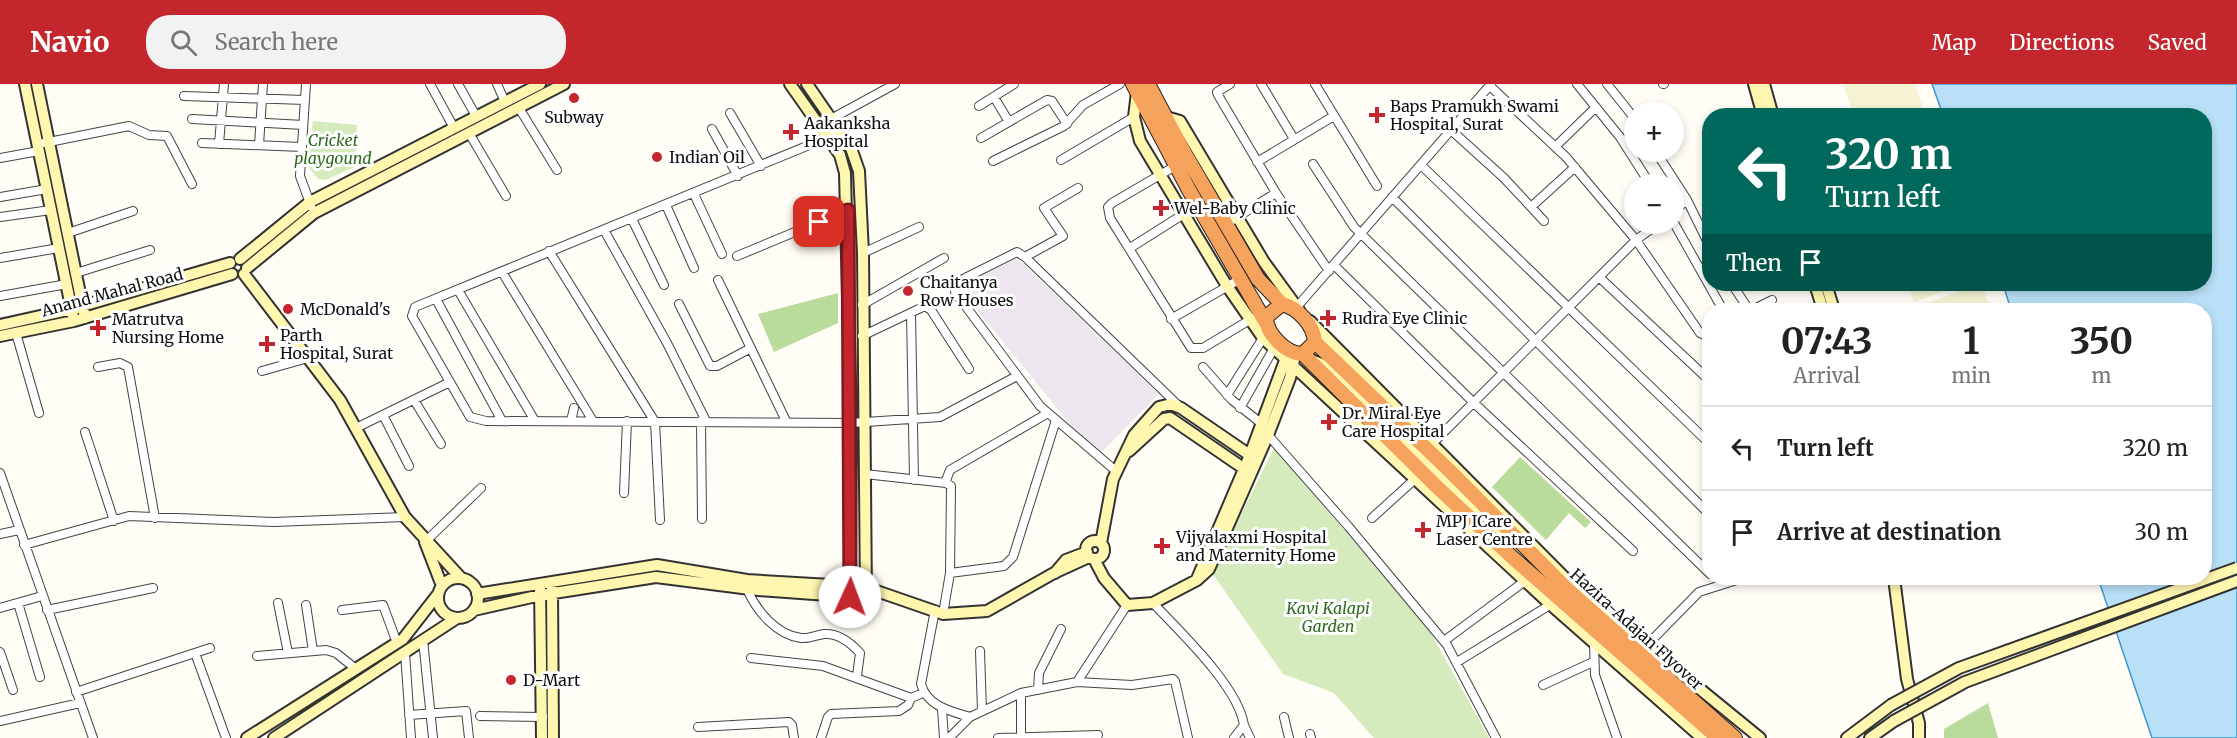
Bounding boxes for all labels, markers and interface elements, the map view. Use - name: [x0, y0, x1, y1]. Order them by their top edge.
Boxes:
- search box: [146, 15, 566, 69]
- text: Navio: [30, 24, 110, 60]
- icon: search: [167, 26, 200, 59]
- text: Search here: [215, 28, 338, 56]
- text: Map: [1932, 29, 1976, 56]
- text: Directions: [2009, 29, 2114, 56]
- text: Saved: [2147, 29, 2207, 56]
- marker: Subway: [567, 91, 581, 105]
- place label: Baps Pramukh Swami Hospital, Surat: [1390, 96, 1559, 134]
- map controls: [1624, 102, 1684, 234]
- button: +: [1624, 102, 1684, 162]
- marker: Baps Pramukh Swami Hospital, Surat: [1368, 106, 1386, 124]
- place label: Subway: [544, 107, 605, 127]
- place label: Aakanksha Hospital: [803, 113, 891, 151]
- marker: Aakanksha Hospital: [782, 123, 800, 141]
- text: 320 m: [1825, 128, 1952, 180]
- park label: Cricket playgound: [294, 130, 372, 168]
- icon: left: [1726, 132, 1804, 210]
- place label: Indian Oil: [669, 147, 745, 167]
- marker: Indian Oil: [650, 150, 664, 164]
- button: −: [1624, 174, 1684, 234]
- text: Turn left: [1825, 180, 1940, 214]
- pin: [793, 196, 844, 247]
- place label: Wel-Baby Clinic: [1173, 198, 1296, 218]
- marker: Wel-Baby Clinic: [1152, 199, 1170, 217]
- icon: arrive: [802, 205, 835, 238]
- icon: arrive: [1794, 246, 1827, 279]
- text: Then: [1726, 249, 1782, 277]
- street label: Anand Mahal Road: [38, 263, 185, 321]
- place label: Chaitanya Row Houses: [920, 272, 1014, 310]
- marker: Chaitanya Row Houses: [901, 284, 915, 298]
- place label: McDonald's: [300, 299, 390, 319]
- marker: McDonald's: [281, 302, 295, 316]
- place label: Rudra Eye Clinic: [1342, 308, 1467, 328]
- place label: Matrutva Nursing Home: [112, 309, 224, 347]
- marker: Rudra Eye Clinic: [1319, 309, 1337, 327]
- marker: Matrutva Nursing Home: [89, 319, 107, 337]
- text: 07:43: [1781, 319, 1873, 364]
- text: 1: [1963, 319, 1980, 364]
- text: 350: [2070, 319, 2133, 364]
- place label: Parth Hospital, Surat: [280, 325, 394, 363]
- marker: Parth Hospital, Surat: [258, 335, 276, 353]
- text: Arrival: [1793, 363, 1860, 388]
- text: min: [1951, 363, 1991, 388]
- text: m: [2092, 363, 2111, 388]
- place label: Dr. Miral Eye Care Hospital: [1342, 403, 1445, 441]
- marker: Dr. Miral Eye Care Hospital: [1320, 413, 1338, 431]
- icon: left: [1726, 432, 1759, 465]
- text: Turn left: [1777, 434, 1874, 462]
- text: 320 m: [2122, 434, 2188, 462]
- place label: MPJ ICare Laser Centre: [1436, 511, 1533, 549]
- icon: arrive: [1726, 516, 1759, 549]
- text: Arrive at destination: [1777, 518, 2001, 546]
- text: 30 m: [2134, 518, 2188, 546]
- marker: MPJ ICare Laser Centre: [1414, 521, 1432, 539]
- place label: Vijyalaxmi Hospital and Maternity Home: [1175, 527, 1336, 565]
- marker: Vijyalaxmi Hospital and Maternity Home: [1153, 537, 1171, 555]
- street label: Hazira-Adajan Flyover: [1566, 564, 1708, 694]
- position arrow: [818, 565, 882, 629]
- park label: Kavi Kalapi Garden: [1285, 598, 1370, 636]
- place label: D-Mart: [523, 670, 581, 690]
- marker: D-Mart: [504, 673, 518, 687]

